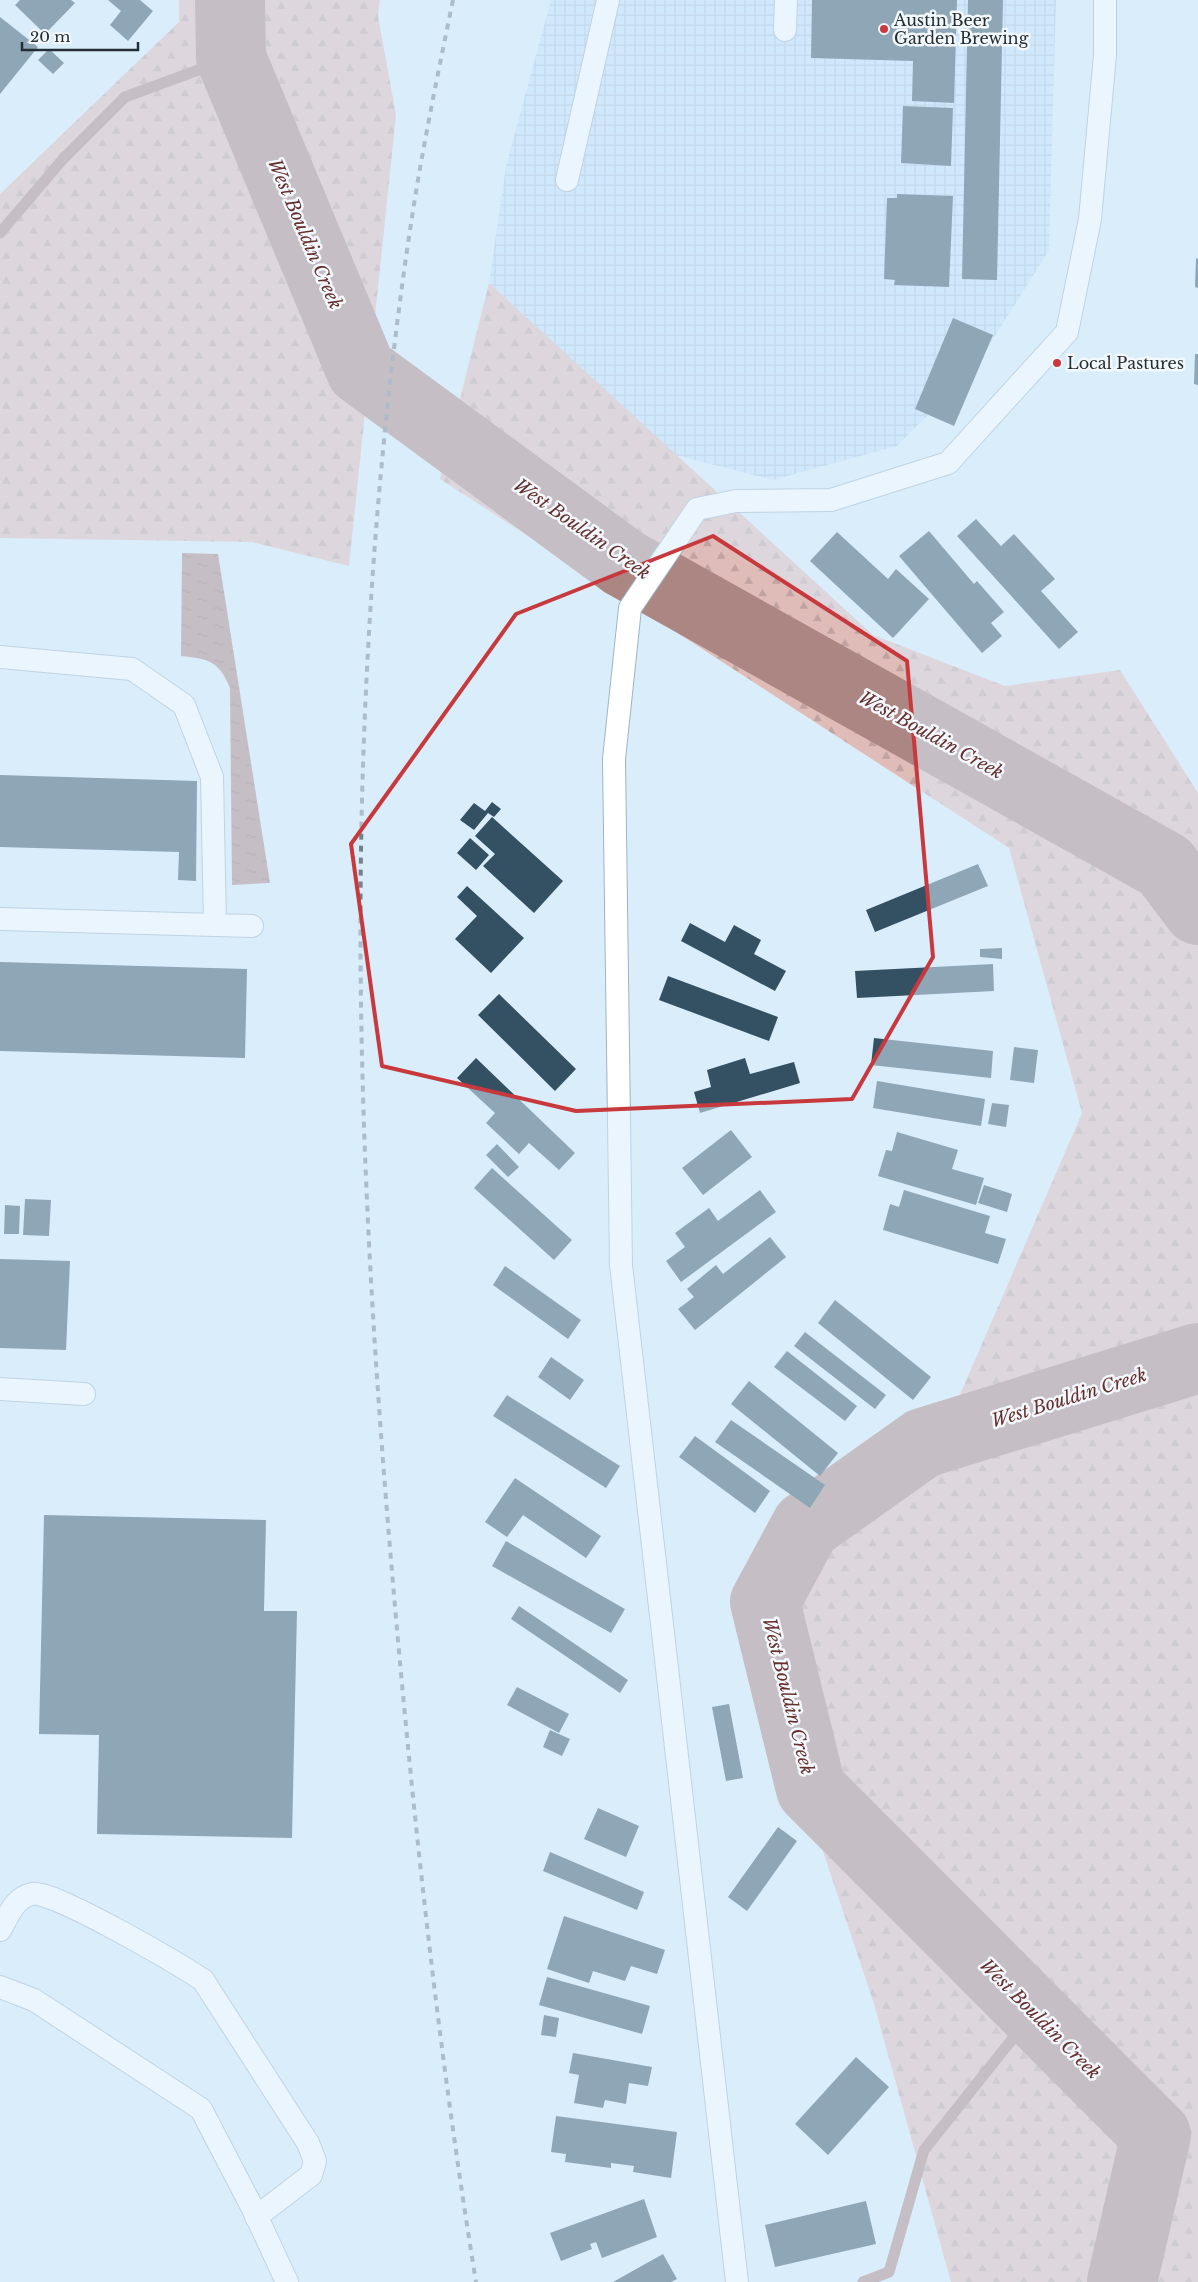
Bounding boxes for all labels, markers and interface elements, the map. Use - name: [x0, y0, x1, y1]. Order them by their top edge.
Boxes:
- place label: Austin Beer Garden Brewing: [893, 10, 1029, 48]
- scale bar: [22, 20, 139, 52]
- marker: Austin Beer Garden Brewing: [878, 23, 890, 35]
- text: 20 m: [30, 27, 70, 46]
- water label: West Bouldin Creek: [263, 155, 347, 313]
- place label: Local Pastures: [1067, 353, 1184, 373]
- marker: Local Pastures: [1051, 357, 1063, 369]
- water label: West Bouldin Creek: [510, 474, 654, 584]
- water label: West Bouldin Creek: [855, 686, 1007, 784]
- water label: West Bouldin Creek: [989, 1364, 1149, 1432]
- water label: West Bouldin Creek: [758, 1615, 818, 1777]
- water label: West Bouldin Creek: [975, 1954, 1105, 2084]

